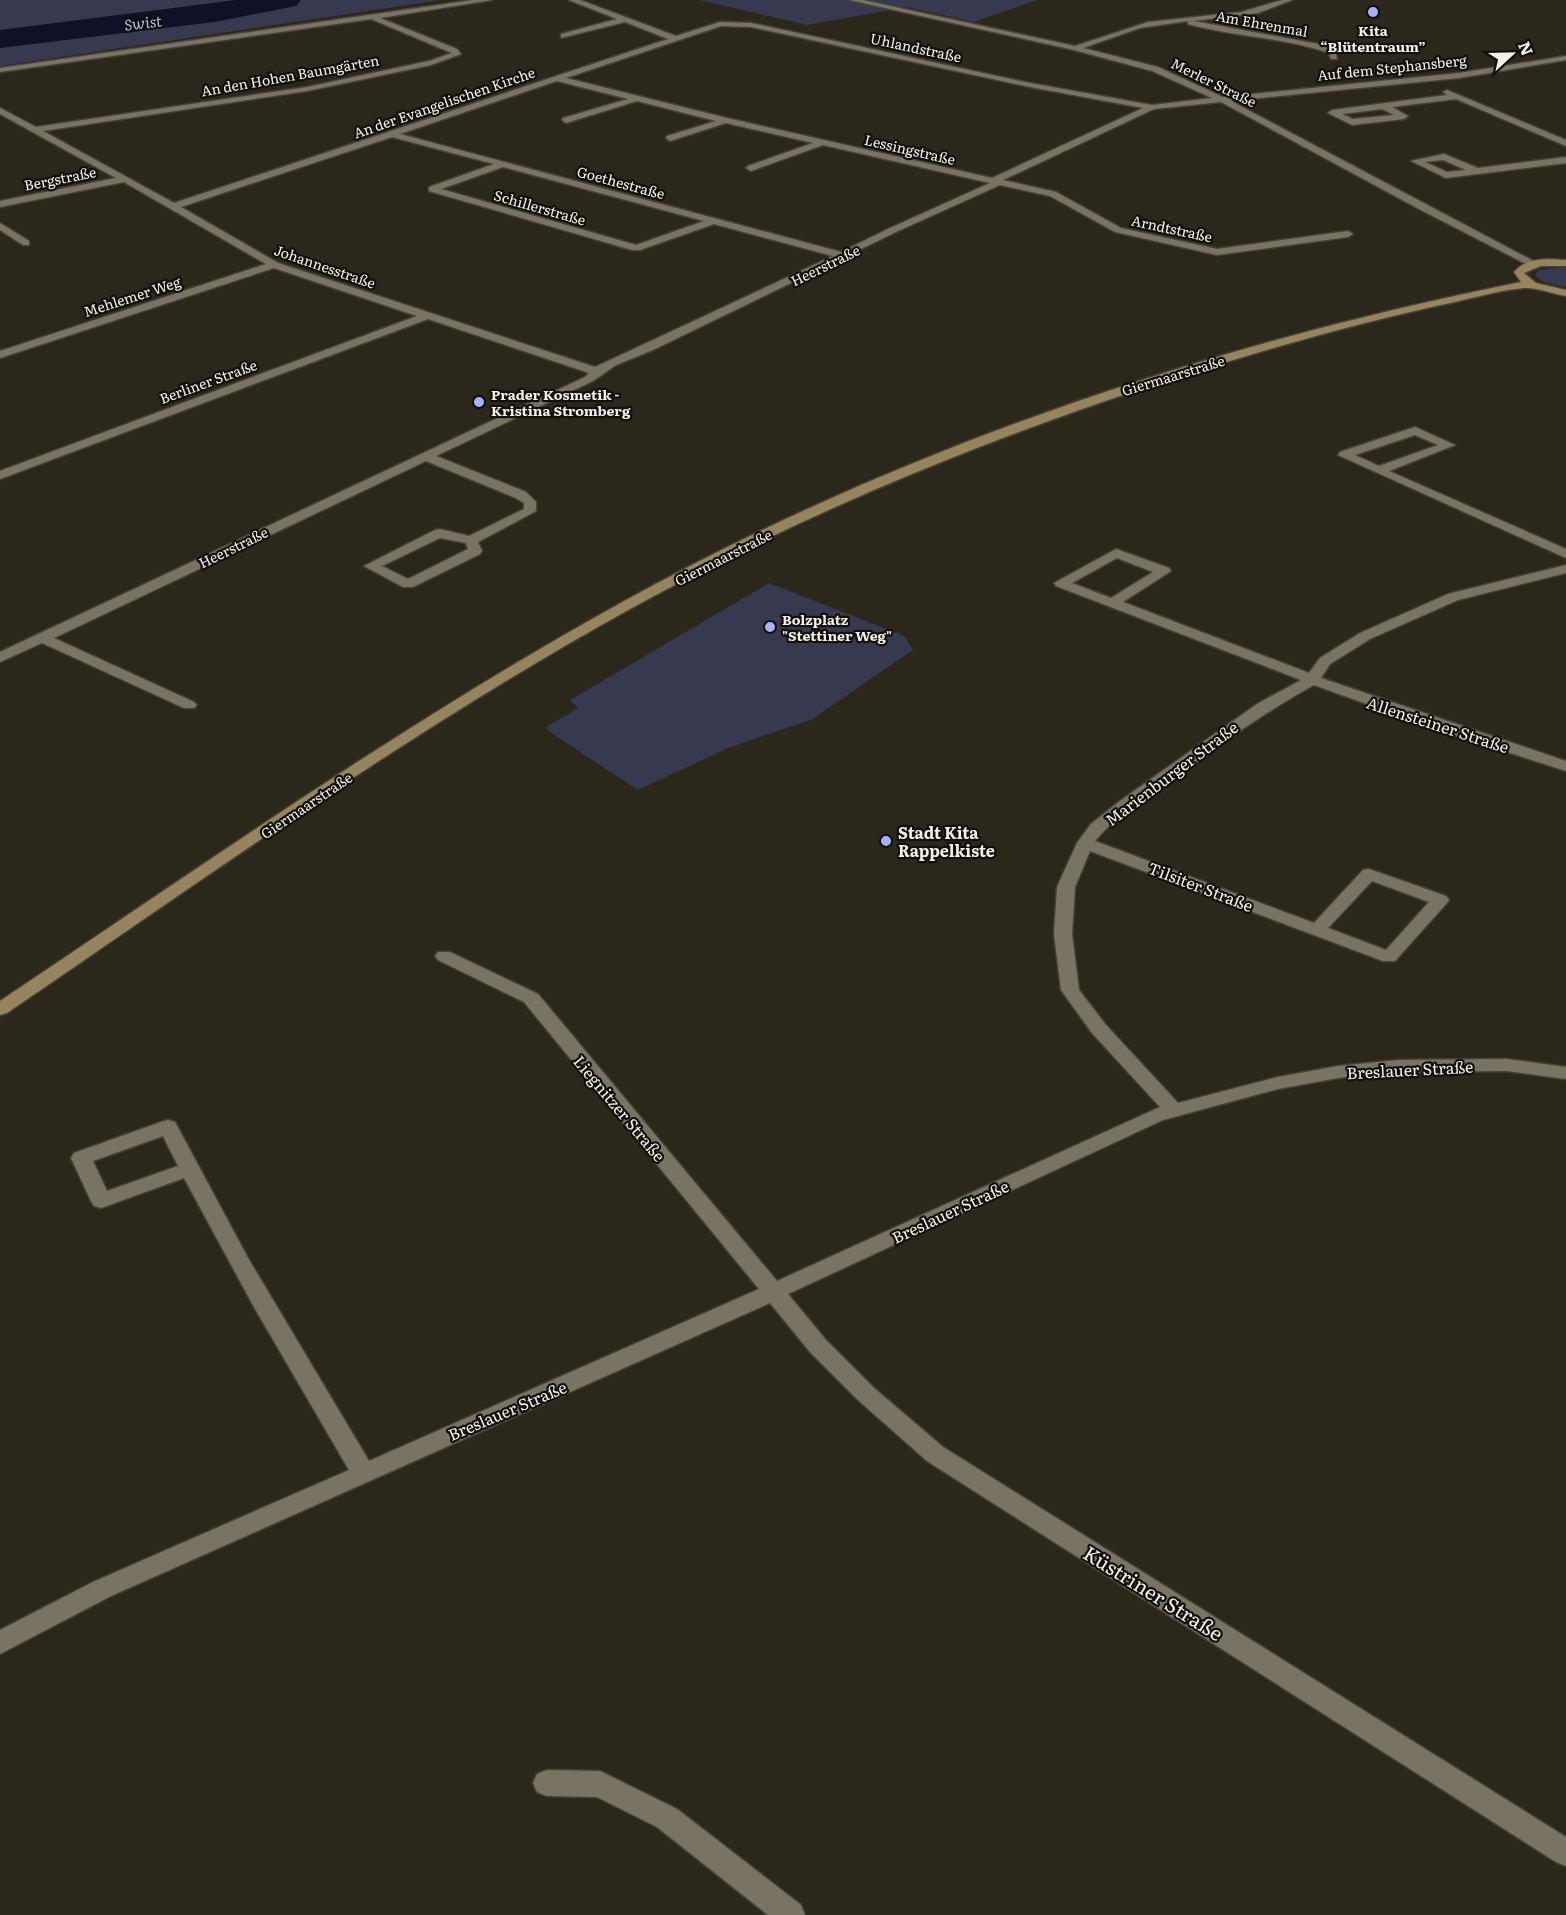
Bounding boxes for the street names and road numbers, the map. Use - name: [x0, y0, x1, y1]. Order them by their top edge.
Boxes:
- street label: Am Ehrenmal: [1215, 5, 1310, 41]
- street label: Uhlandstraße: [868, 28, 964, 66]
- street label: Auf dem Stephansberg: [1316, 49, 1468, 85]
- street label: An den Hohen Baumgärten: [200, 50, 380, 100]
- street label: Merler Straße: [1168, 53, 1260, 111]
- street label: An der Evangelischen Kirche: [350, 61, 538, 143]
- street label: Lessingstraße: [863, 129, 957, 169]
- street label: Bergstraße: [22, 161, 98, 195]
- street label: Goethestraße: [575, 161, 667, 203]
- street label: Schillerstraße: [492, 184, 588, 230]
- street label: Arndtstraße: [1130, 210, 1214, 246]
- street label: Johannesstraße: [272, 239, 378, 293]
- street label: Heerstraße: [787, 240, 863, 290]
- street label: Mehlemer Weg: [81, 271, 183, 321]
- street label: Giermaarstraße: [1119, 350, 1227, 400]
- street label: Berliner Straße: [157, 354, 259, 408]
- street label: Heerstraße: [195, 522, 271, 572]
- street label: Giermaarstraße: [671, 524, 775, 590]
- street label: Allensteiner Straße: [1364, 690, 1512, 758]
- street label: Marienburger Straße: [1099, 715, 1243, 831]
- street label: Giermaarstraße: [256, 767, 356, 843]
- street label: Tilsiter Straße: [1145, 855, 1257, 917]
- street label: Liegnitzer Straße: [568, 1050, 672, 1166]
- street label: Breslauer Straße: [1346, 1054, 1474, 1084]
- street label: Breslauer Straße: [887, 1173, 1013, 1249]
- street label: Breslauer Straße: [444, 1374, 570, 1446]
- street label: Küstriner Straße: [1078, 1537, 1230, 1647]

